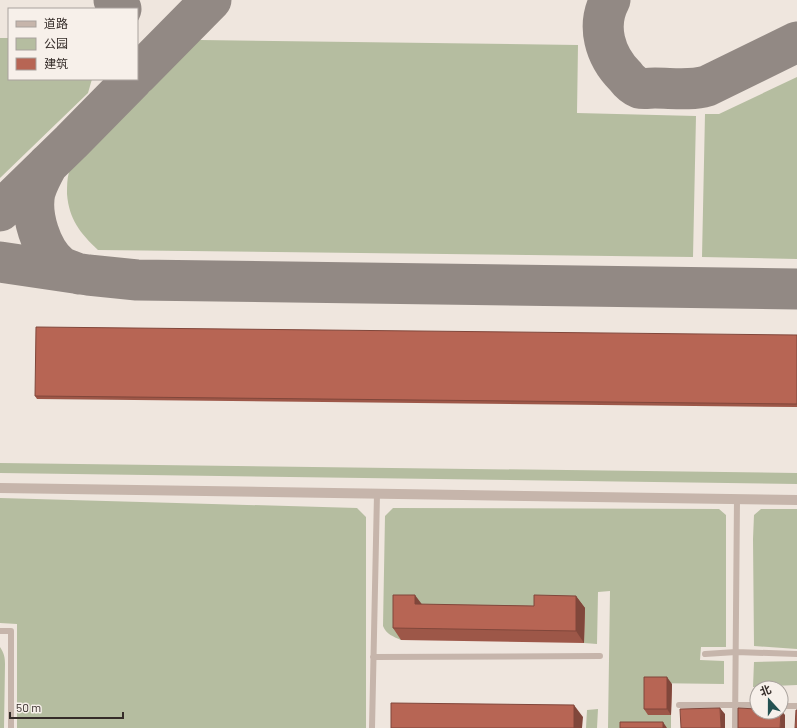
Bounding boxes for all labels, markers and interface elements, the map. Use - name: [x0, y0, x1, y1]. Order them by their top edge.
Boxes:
- legend: [8, 8, 138, 80]
- text: 道路: [44, 16, 68, 30]
- text: 公园: [44, 36, 68, 50]
- text: 建筑: [44, 56, 68, 70]
- north arrow: [749, 680, 789, 720]
- text: 北: [758, 682, 773, 698]
- scale bar: [10, 694, 123, 720]
- text: 50 m: [16, 700, 41, 714]

